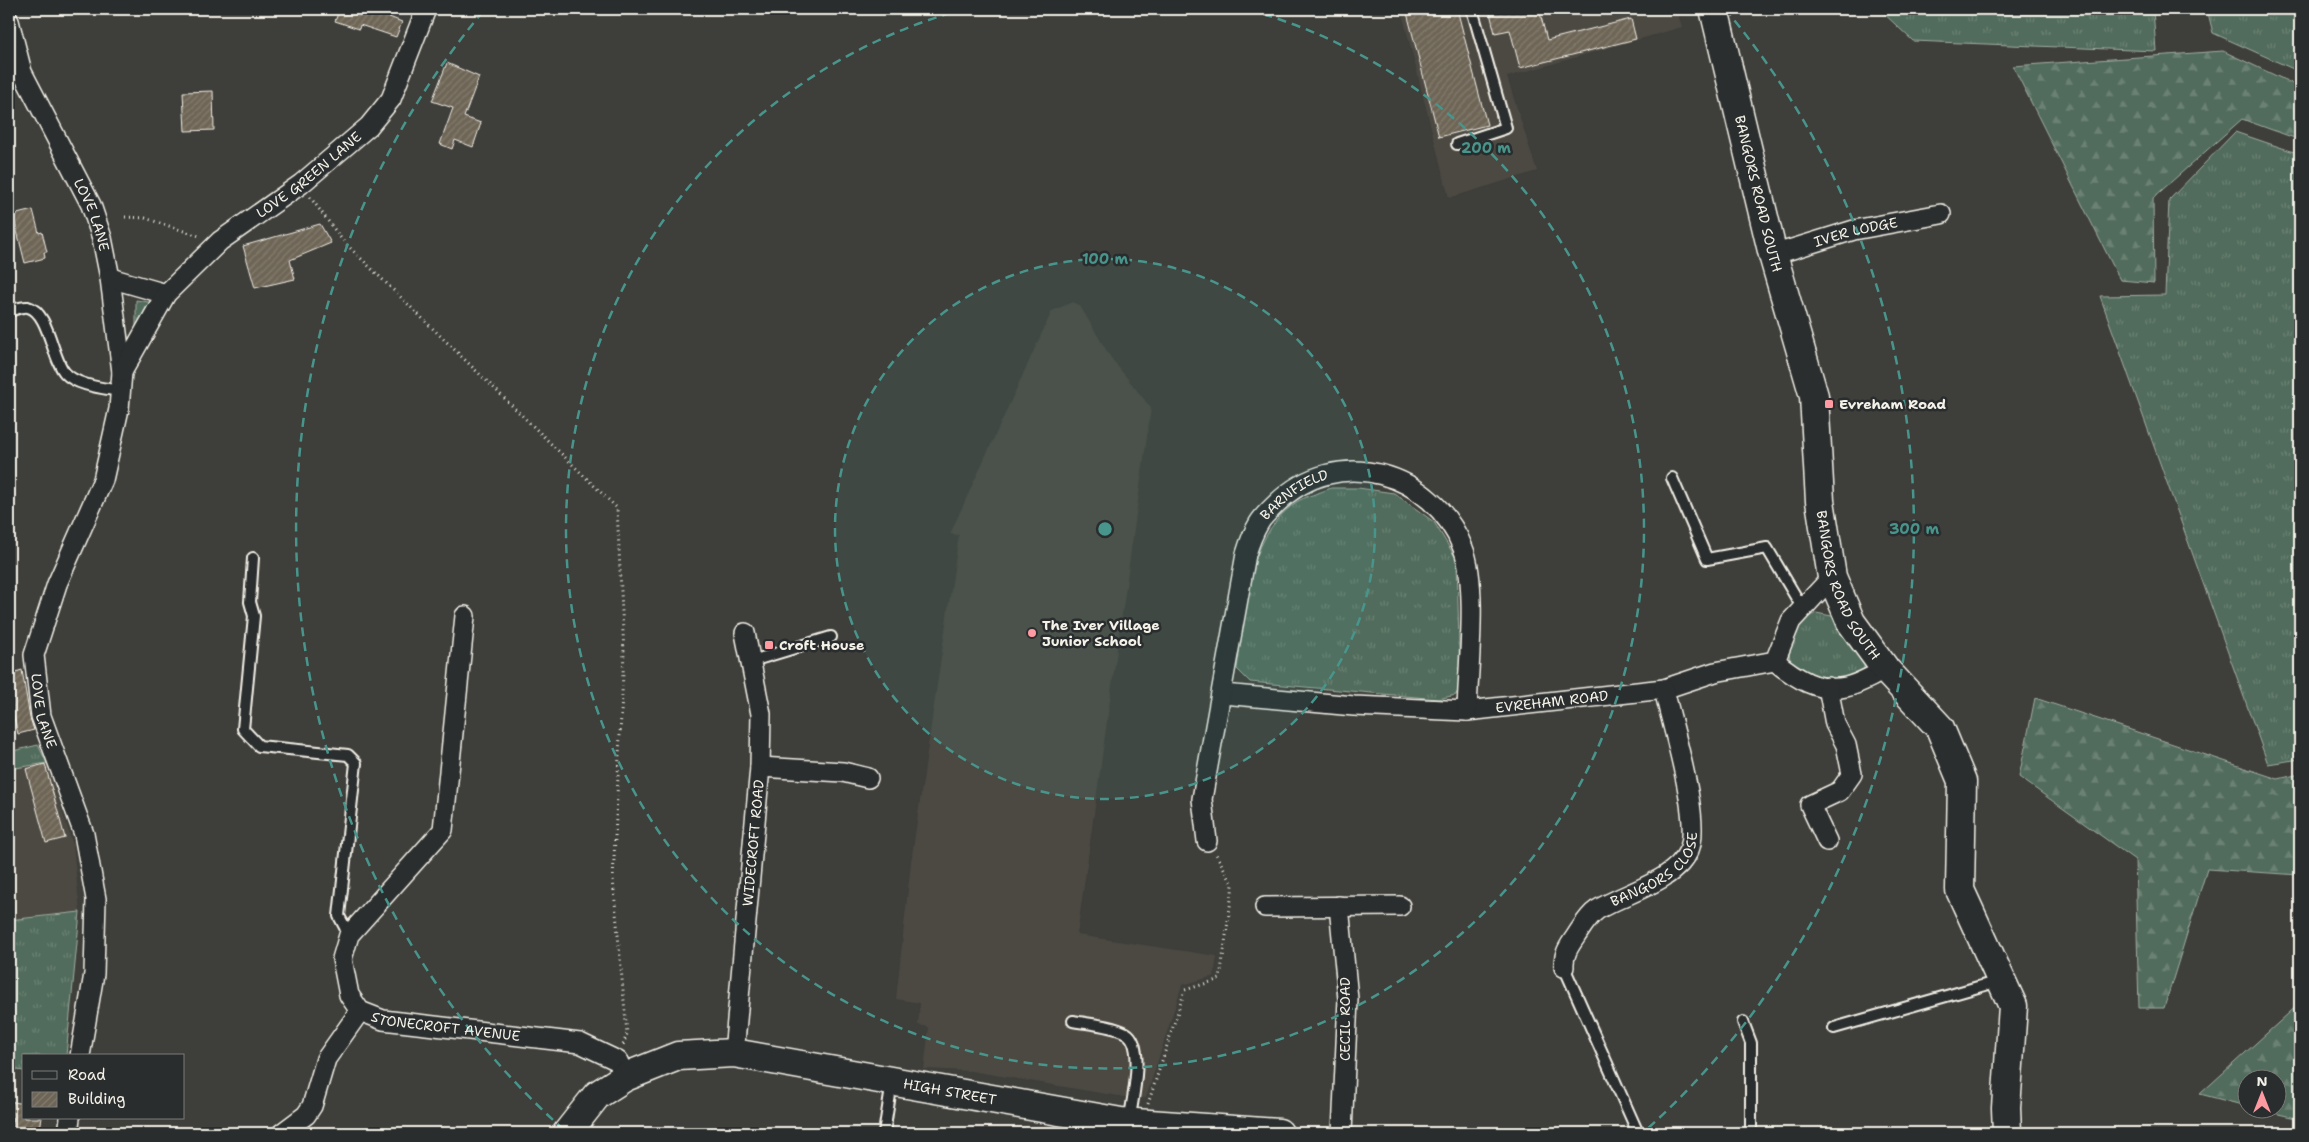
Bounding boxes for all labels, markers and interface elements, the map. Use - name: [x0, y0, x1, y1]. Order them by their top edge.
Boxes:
- street label: BANGORS ROAD SOUTH: [1731, 113, 1787, 274]
- street label: LOVE GREEN LANE: [252, 127, 365, 222]
- text: 200 m: [1461, 138, 1511, 158]
- street label: LOVE LANE: [70, 175, 113, 253]
- street label: IVER LODGE: [1812, 213, 1899, 251]
- text: 100 m: [1082, 249, 1128, 269]
- place label: Evreham Road: [1839, 395, 1947, 413]
- marker: Evreham Road: [1823, 398, 1835, 410]
- street label: BARNFIELD: [1256, 466, 1330, 524]
- street label: BANGORS ROAD SOUTH: [1813, 509, 1885, 663]
- text: 300 m: [1889, 519, 1939, 539]
- centre of rings: [1096, 520, 1114, 538]
- place label: The Iver Village Junior School: [1042, 616, 1160, 650]
- marker: The Iver Village Junior School: [1026, 627, 1038, 639]
- place label: Croft House: [779, 636, 864, 654]
- marker: Croft House: [763, 639, 775, 651]
- street label: LOVE LANE: [27, 672, 61, 751]
- street label: EVREHAM ROAD: [1495, 686, 1609, 717]
- street label: WIDECROFT ROAD: [738, 779, 768, 907]
- street label: BANGORS CLOSE: [1608, 831, 1701, 910]
- street label: CECIL ROAD: [1336, 977, 1354, 1061]
- street label: STONECROFT AVENUE: [369, 1007, 522, 1045]
- legend: [22, 1054, 185, 1120]
- text: Road: [68, 1065, 106, 1085]
- north arrow: [2236, 1070, 2286, 1120]
- text: N: [2256, 1072, 2268, 1090]
- street label: HIGH STREET: [902, 1074, 998, 1109]
- text: Building: [68, 1089, 125, 1109]

